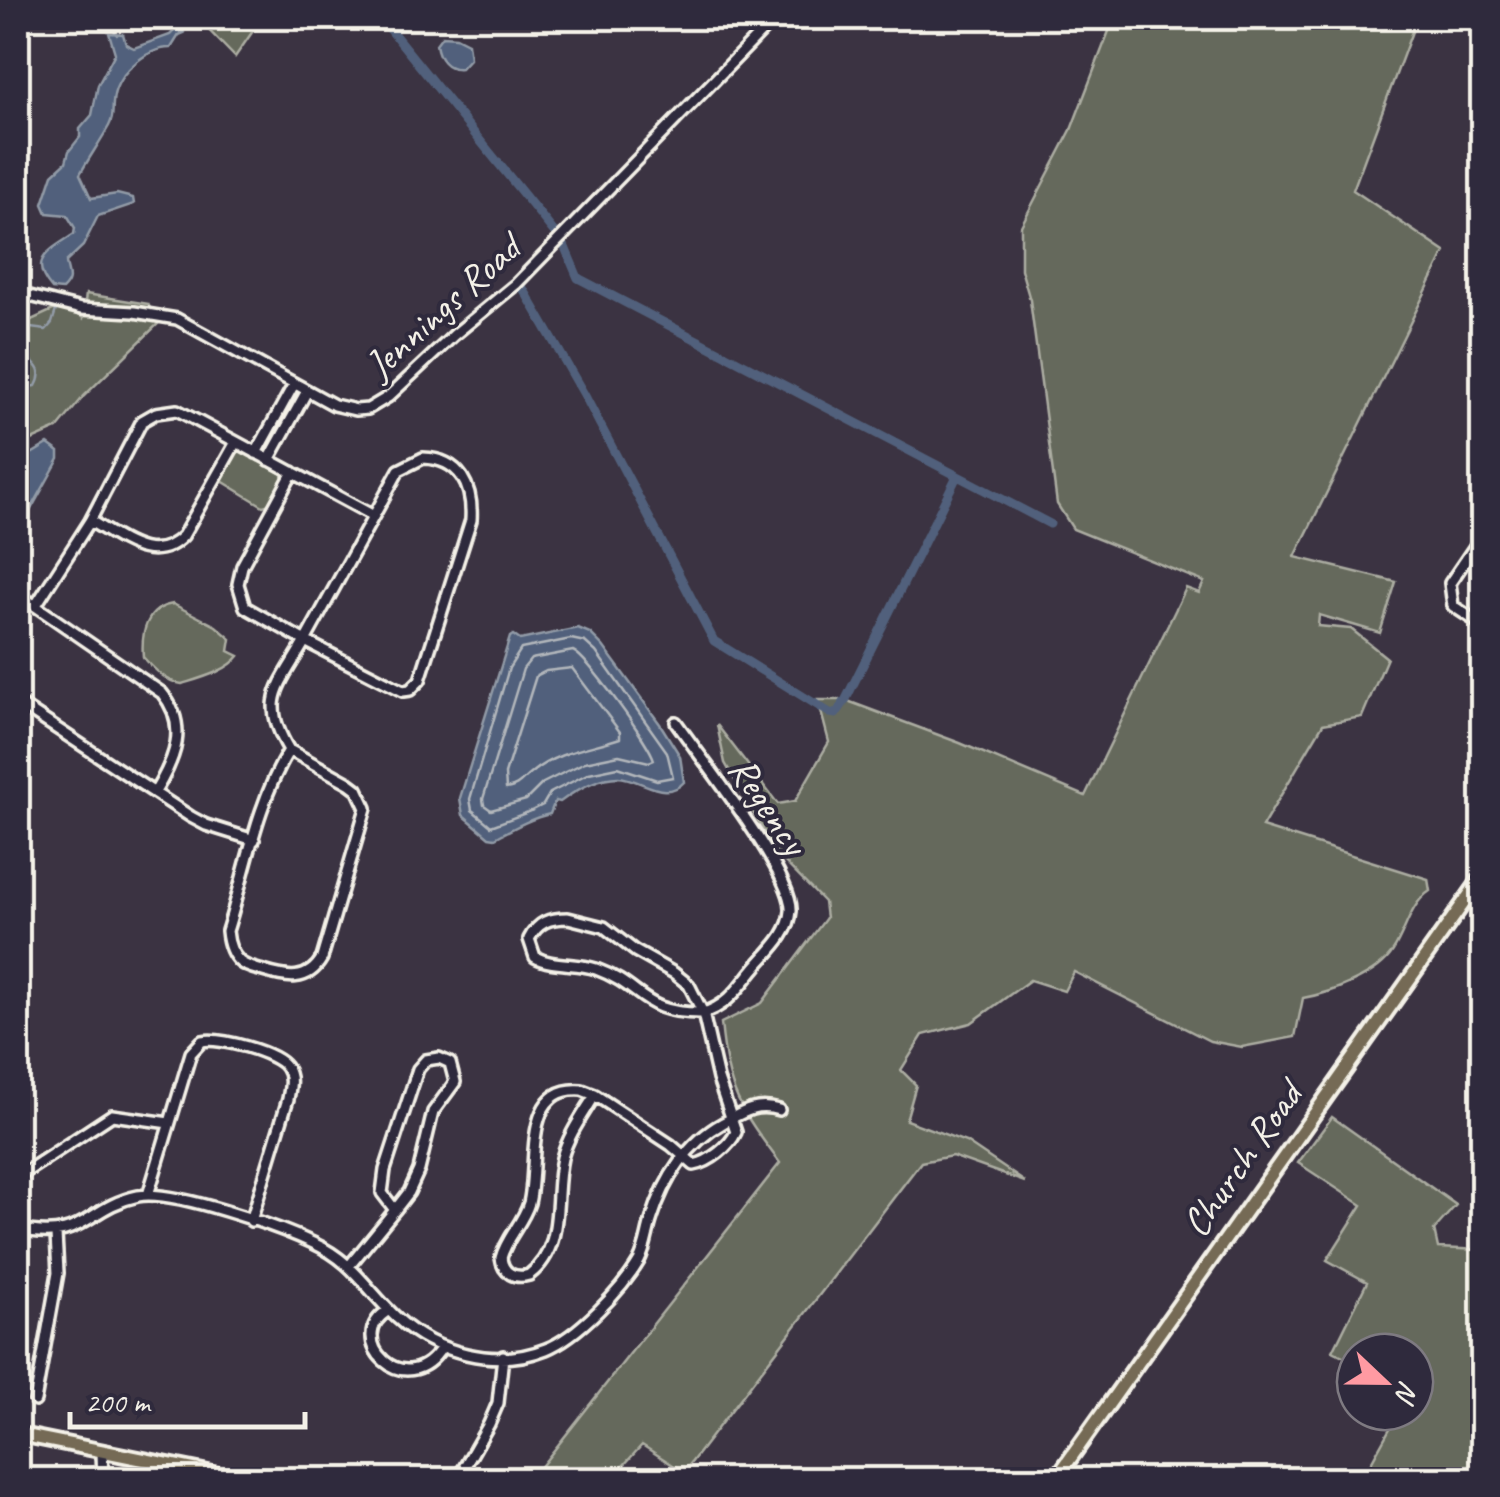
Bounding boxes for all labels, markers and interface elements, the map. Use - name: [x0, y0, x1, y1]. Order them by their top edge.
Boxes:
- street label: Jennings Road: [353, 220, 535, 391]
- street label: Regency: [717, 747, 821, 867]
- street label: Church Road: [1171, 1068, 1317, 1246]
- north arrow: [1335, 1332, 1435, 1432]
- scale bar: [70, 1367, 305, 1429]
- text: N: [1386, 1377, 1427, 1410]
- text: 200 m: [85, 1383, 152, 1421]

